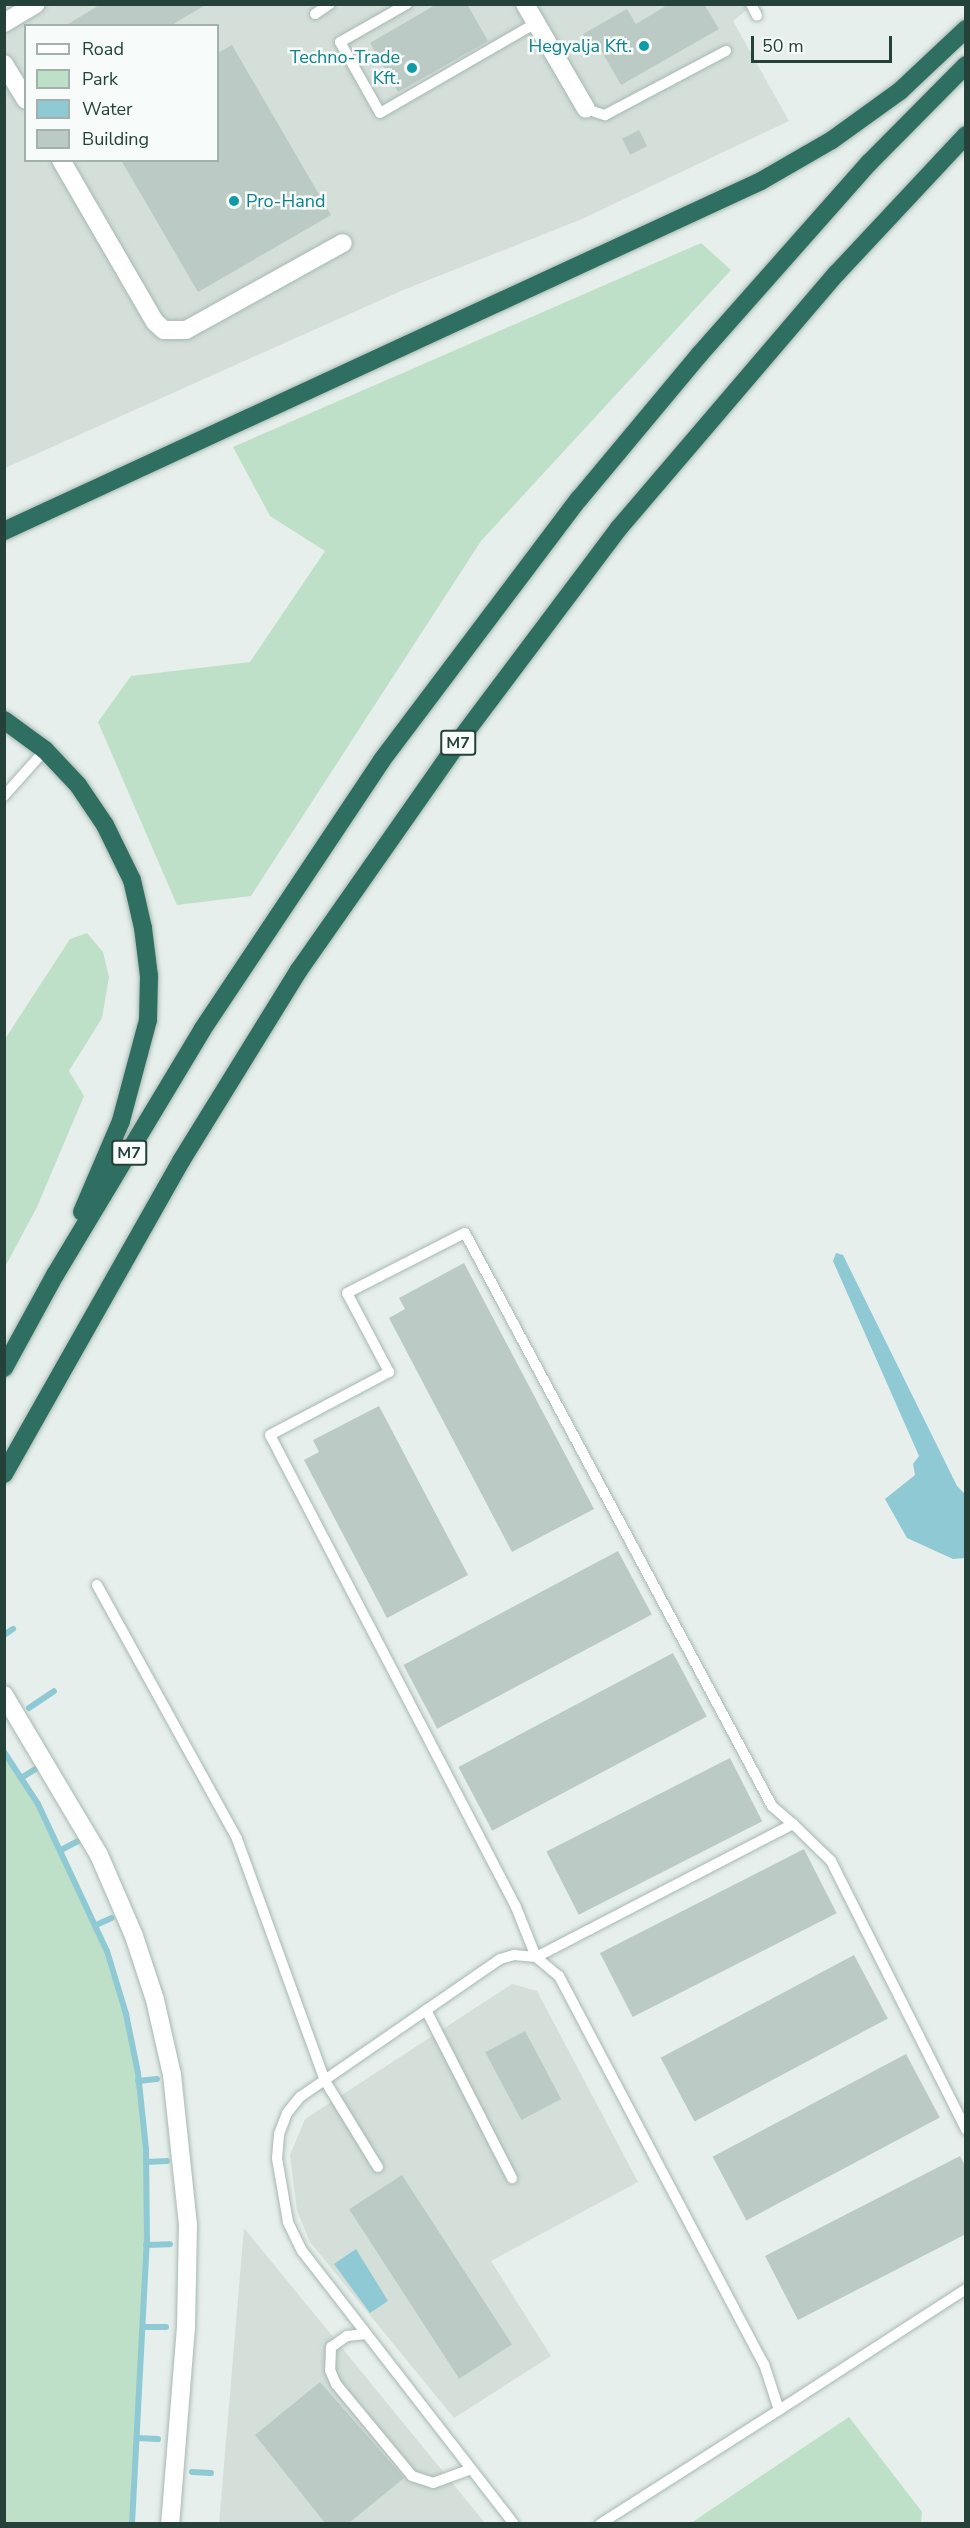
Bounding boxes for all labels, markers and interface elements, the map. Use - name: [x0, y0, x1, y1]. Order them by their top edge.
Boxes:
- legend: [24, 24, 219, 162]
- scale bar: [754, 24, 895, 62]
- text: 50 m: [762, 34, 804, 58]
- place label: Hegyalja Kft.: [529, 35, 632, 57]
- text: Road: [82, 37, 124, 61]
- marker: Hegyalja Kft.: [637, 39, 651, 53]
- place label: Techno-Trade Kft.: [290, 47, 400, 90]
- marker: Techno-Trade Kft.: [405, 61, 419, 75]
- text: Park: [82, 67, 118, 91]
- text: Water: [82, 97, 133, 121]
- text: Building: [82, 127, 149, 151]
- place label: Pro-Hand: [246, 190, 325, 212]
- marker: Pro-Hand: [227, 194, 241, 208]
- road number: M7: [440, 730, 476, 756]
- road number: M7: [111, 1140, 147, 1166]

